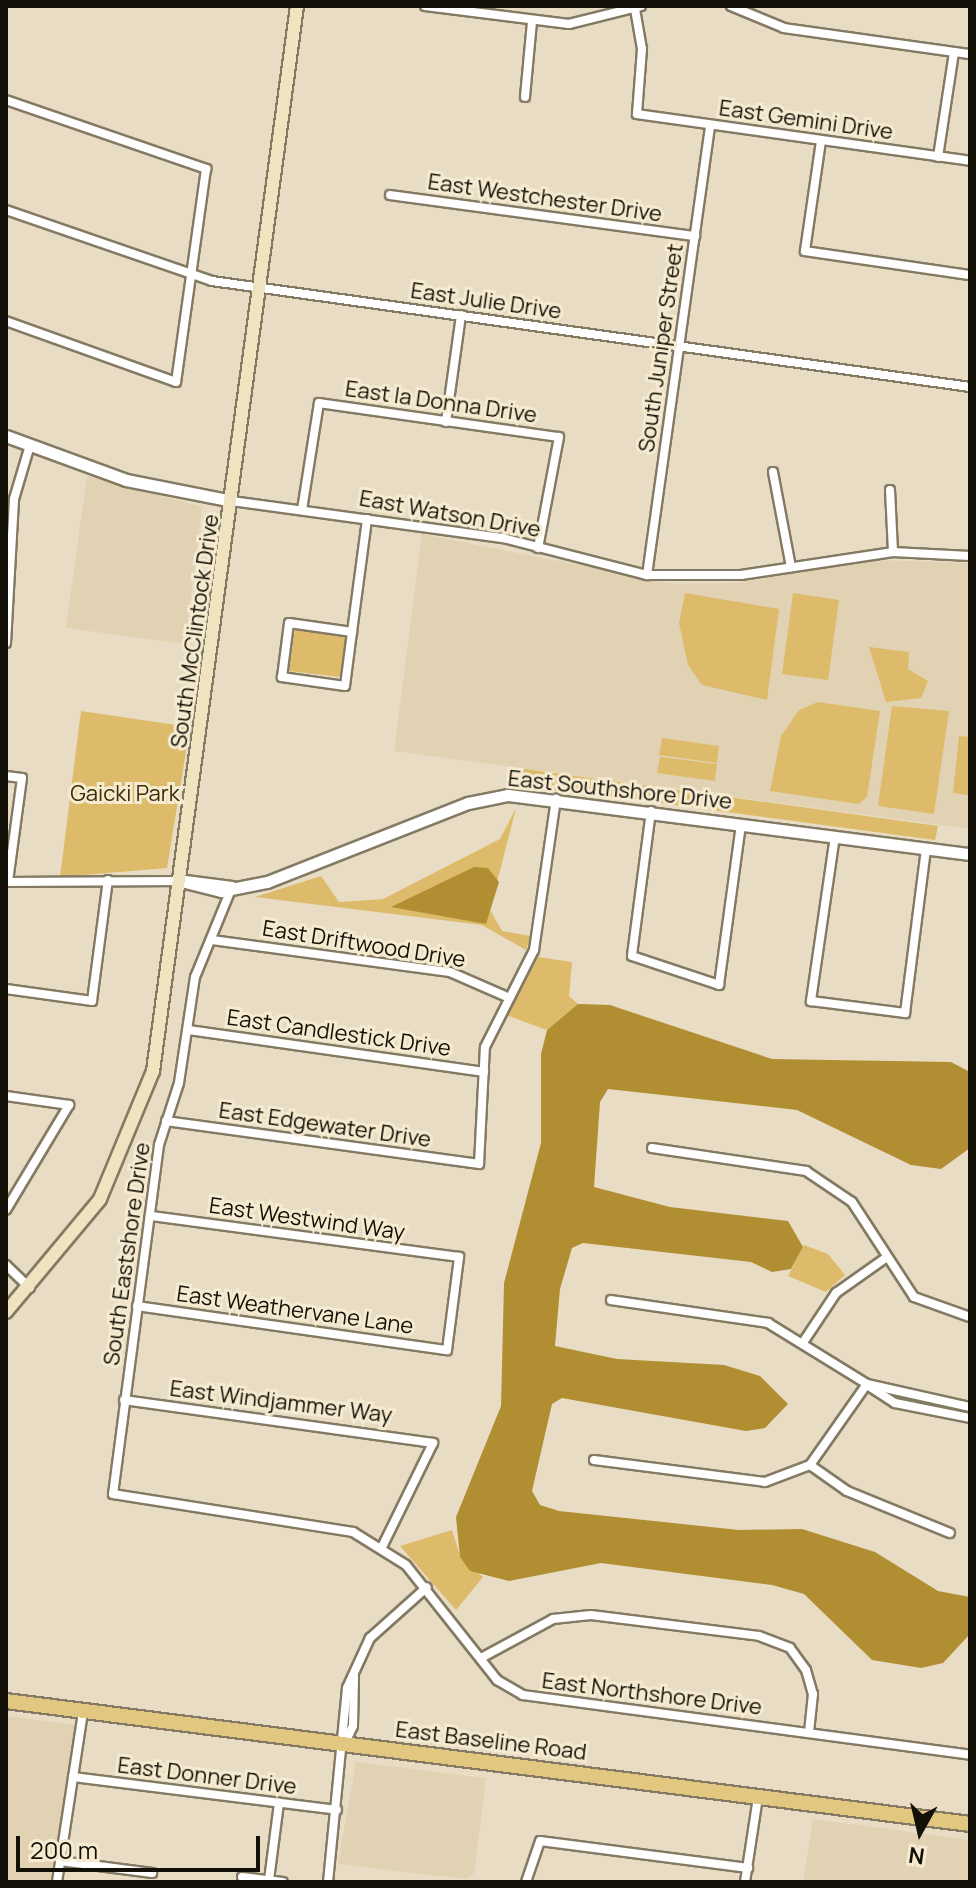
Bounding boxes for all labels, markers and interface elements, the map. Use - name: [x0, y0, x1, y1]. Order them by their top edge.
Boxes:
- street label: East Gemini Drive: [717, 95, 895, 145]
- street label: East Westchester Drive: [426, 168, 664, 228]
- street label: South Juniper Street: [633, 242, 689, 454]
- street label: East Julie Drive: [409, 277, 563, 325]
- street label: East la Donna Drive: [343, 375, 539, 429]
- street label: East Watson Drive: [357, 485, 543, 543]
- street label: South McClintock Drive: [166, 512, 224, 750]
- street label: East Southshore Drive: [507, 765, 733, 815]
- park label: Gaicki Park: [70, 781, 180, 807]
- street label: East Driftwood Drive: [261, 915, 467, 973]
- street label: East Candlestick Drive: [225, 1004, 453, 1062]
- street label: East Edgewater Drive: [217, 1097, 433, 1153]
- street label: South Eastshore Drive: [98, 1141, 156, 1367]
- street label: East Westwind Way: [208, 1192, 406, 1246]
- street label: East Weathervane Lane: [175, 1280, 415, 1340]
- street label: East Windjammer Way: [168, 1375, 394, 1429]
- street label: East Northshore Drive: [540, 1667, 764, 1721]
- street label: East Baseline Road: [394, 1716, 588, 1766]
- street label: East Donner Drive: [116, 1752, 298, 1800]
- north arrow: [880, 1792, 960, 1872]
- scale bar: [20, 1820, 264, 1870]
- text: 200 m: [30, 1833, 98, 1866]
- text: N: [907, 1840, 927, 1872]

